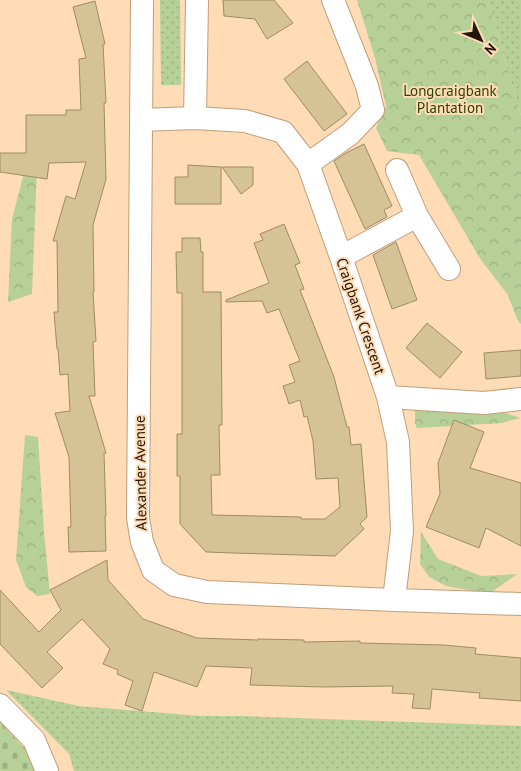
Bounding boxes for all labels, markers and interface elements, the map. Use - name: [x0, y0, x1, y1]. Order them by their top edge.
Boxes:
- north arrow: [456, 15, 506, 65]
- text: N: [481, 39, 500, 59]
- park label: Longcraigbank Plantation: [403, 81, 498, 117]
- street label: Craigbank Crescent: [332, 255, 390, 377]
- street label: Alexander Avenue: [129, 415, 151, 531]

